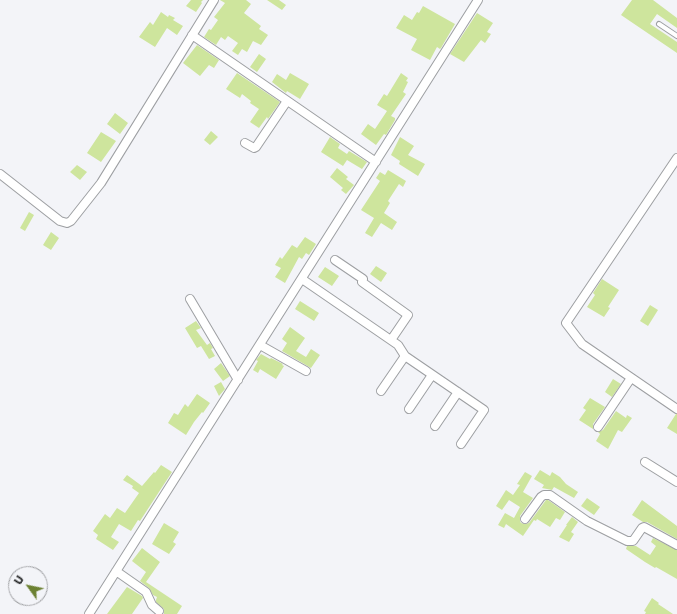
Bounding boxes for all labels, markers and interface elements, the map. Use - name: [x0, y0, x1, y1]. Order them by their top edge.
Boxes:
- north arrow: [8, 566, 48, 606]
- text: U: [11, 573, 26, 587]

